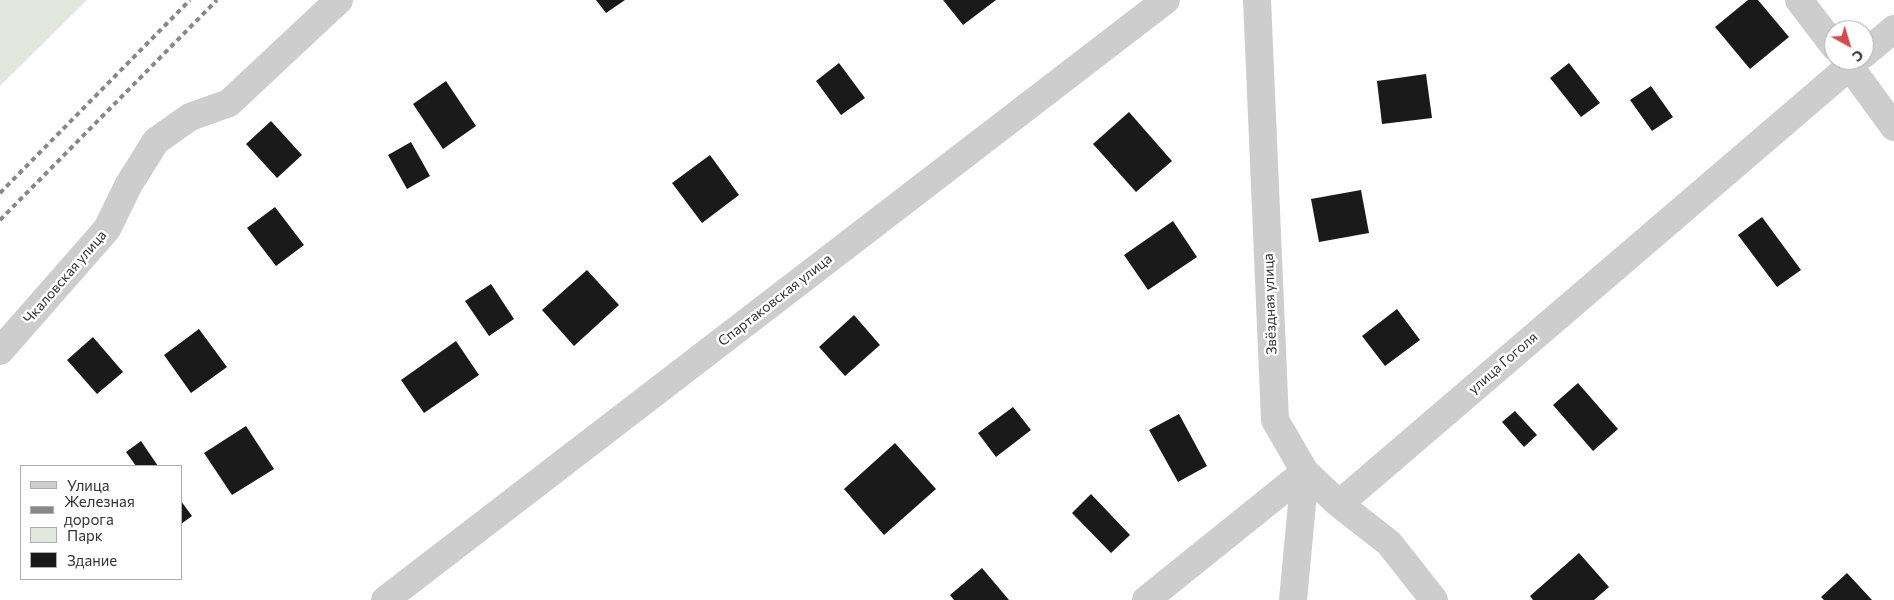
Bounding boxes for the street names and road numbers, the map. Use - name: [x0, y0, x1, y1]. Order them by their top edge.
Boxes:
- street label: Чкаловская улица: [20, 227, 110, 327]
- street label: Спартаковская улица: [715, 250, 835, 350]
- street label: Звёздная улица: [1260, 253, 1280, 355]
- street label: улица Гоголя: [1465, 328, 1541, 398]

